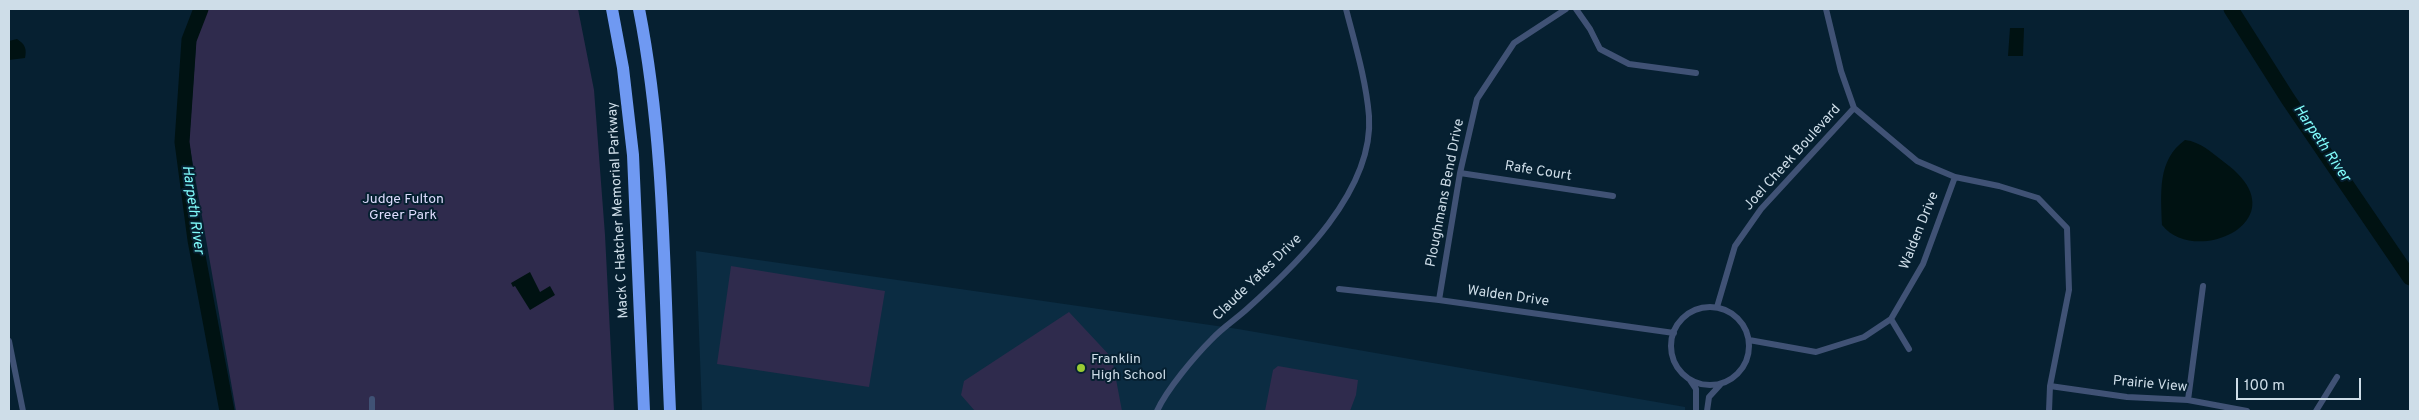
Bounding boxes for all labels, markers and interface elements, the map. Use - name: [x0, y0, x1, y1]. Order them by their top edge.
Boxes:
- street label: Mack C Hatcher Memorial Parkway: [605, 101, 633, 319]
- street label: Joel Cheek Boulevard: [1741, 102, 1845, 214]
- water label: Harpeth River: [2288, 102, 2354, 186]
- street label: Ploughmans Bend Drive: [1423, 117, 1469, 269]
- street label: Rafe Court: [1503, 158, 1573, 186]
- water label: Harpeth River: [177, 164, 207, 256]
- street label: Walden Drive: [1897, 190, 1943, 272]
- park label: Judge Fulton Greer Park: [362, 192, 444, 224]
- street label: Claude Yates Drive: [1210, 231, 1306, 325]
- street label: Walden Drive: [1466, 283, 1550, 311]
- place label: Franklin High School: [1091, 352, 1166, 384]
- marker: Franklin High School: [1075, 362, 1087, 374]
- scale bar: [2239, 368, 2364, 400]
- street label: Prairie View: [2112, 373, 2188, 397]
- text: 100 m: [2244, 377, 2285, 396]

